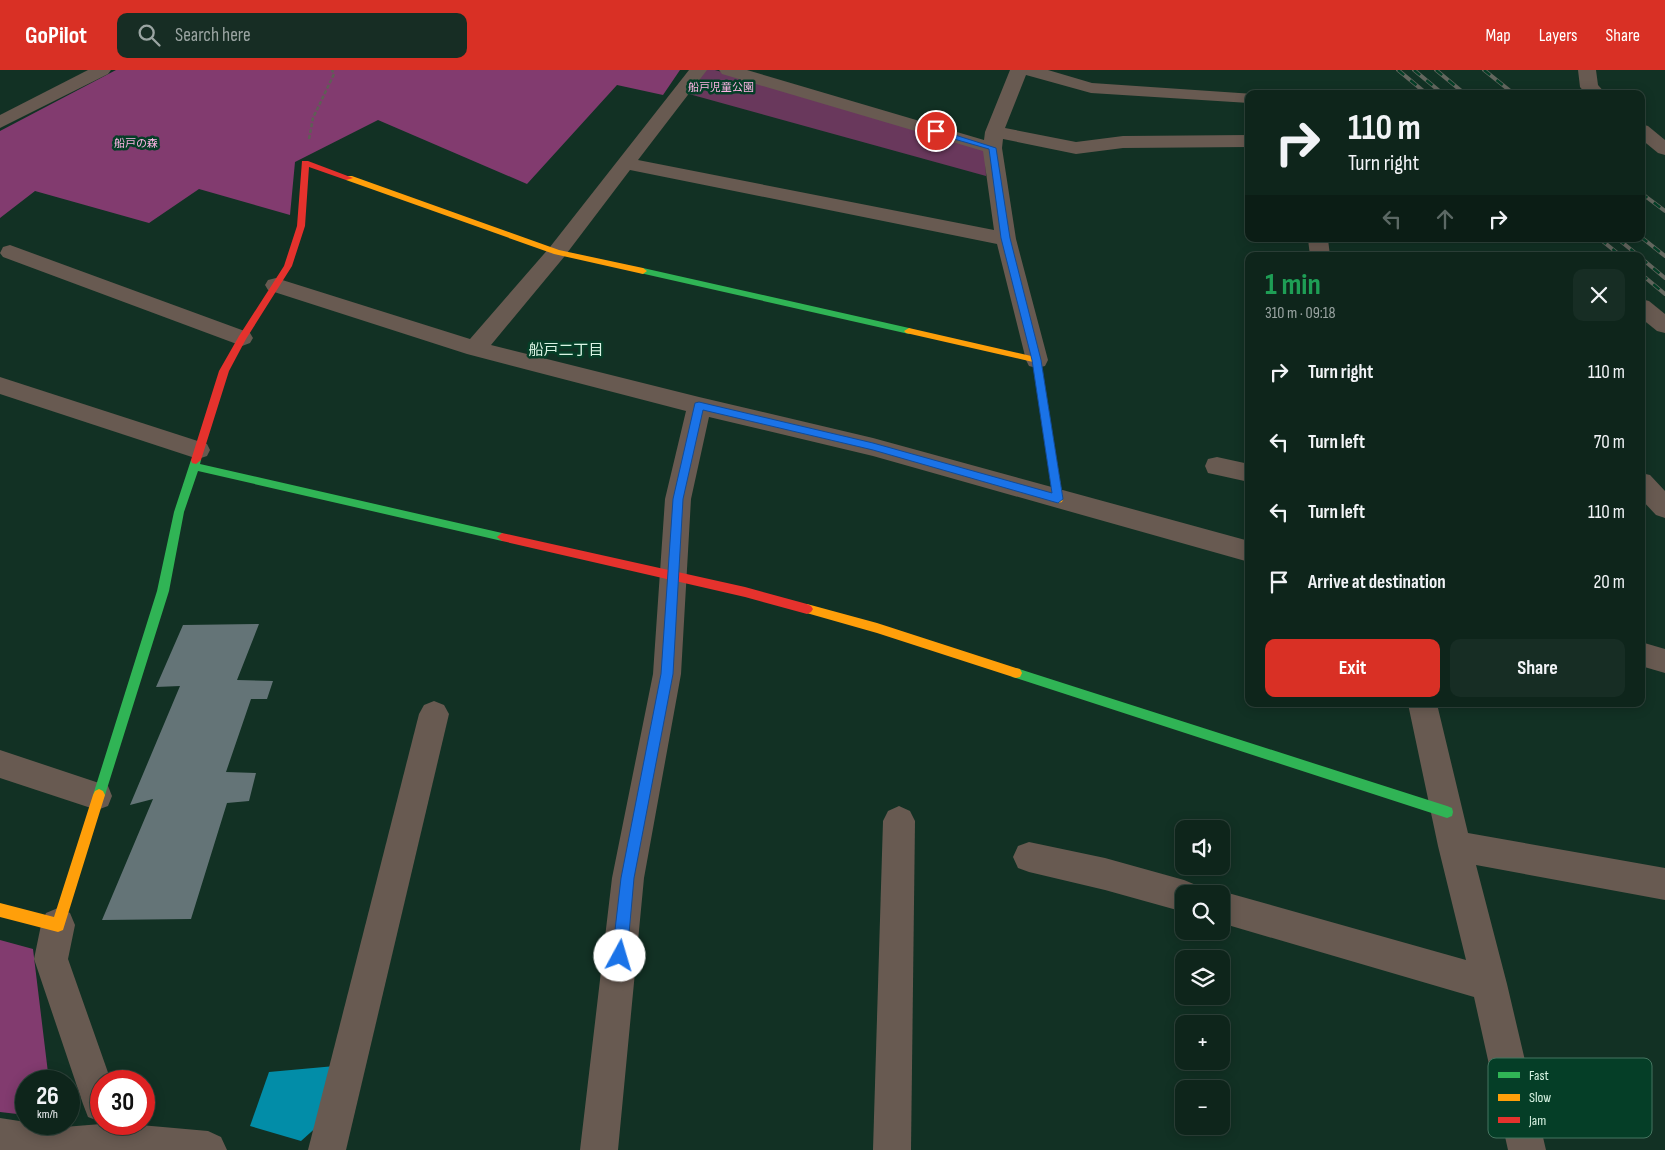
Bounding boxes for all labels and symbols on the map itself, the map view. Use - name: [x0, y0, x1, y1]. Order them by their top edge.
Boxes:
- park label: 船戸児童公園: [688, 81, 754, 94]
- pin: [915, 110, 957, 152]
- park label: 船戸の森: [114, 137, 158, 150]
- district label: 船戸二丁目: [528, 341, 604, 360]
- position arrow: [593, 929, 645, 981]
- legend: [1488, 1058, 1652, 1138]
- text: Fast: [1529, 1067, 1549, 1084]
- speed limit sign: 30: [90, 1070, 155, 1135]
- text: Slow: [1529, 1089, 1551, 1106]
- text: Jam: [1528, 1112, 1546, 1129]

